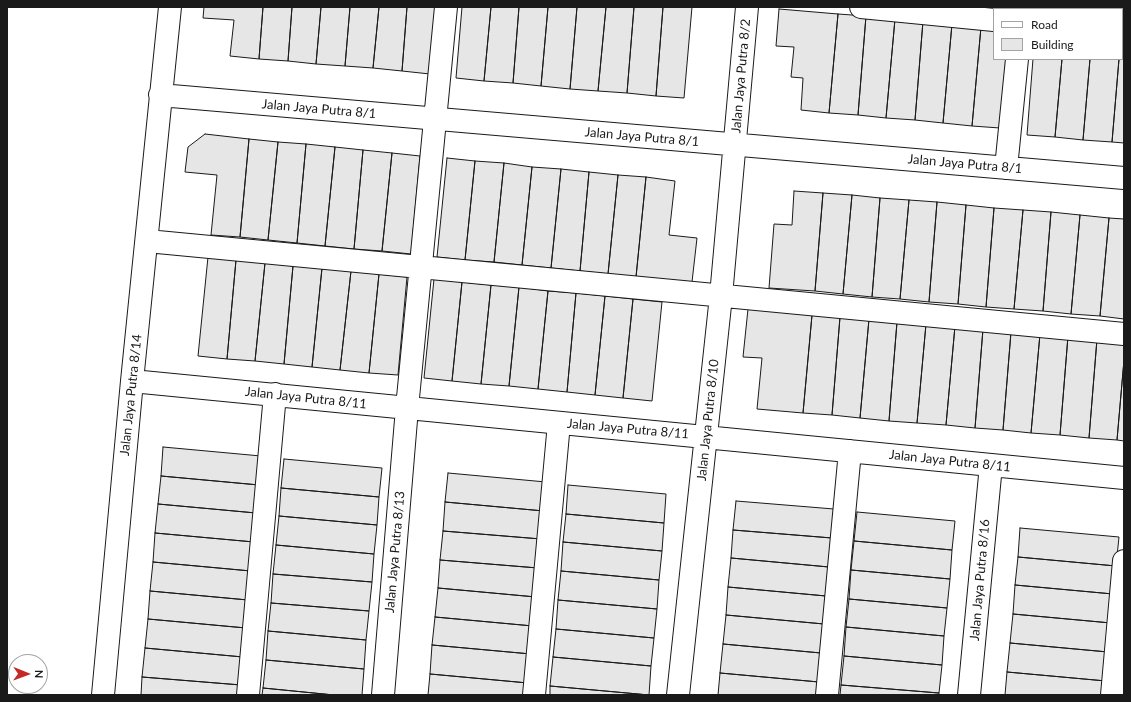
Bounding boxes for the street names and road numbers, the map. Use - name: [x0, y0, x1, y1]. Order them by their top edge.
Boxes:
- street label: Jalan Jaya Putra 8/2: [728, 18, 754, 134]
- street label: Jalan Jaya Putra 8/1: [261, 96, 377, 122]
- street label: Jalan Jaya Putra 8/1: [584, 124, 700, 150]
- street label: Jalan Jaya Putra 8/1: [907, 151, 1023, 177]
- street label: Jalan Jaya Putra 8/14: [117, 333, 145, 457]
- street label: Jalan Jaya Putra 8/10: [694, 358, 722, 482]
- street label: Jalan Jaya Putra 8/11: [244, 384, 368, 412]
- street label: Jalan Jaya Putra 8/11: [566, 416, 690, 442]
- street label: Jalan Jaya Putra 8/11: [888, 447, 1012, 475]
- street label: Jalan Jaya Putra 8/13: [382, 490, 408, 614]
- street label: Jalan Jaya Putra 8/16: [967, 518, 993, 642]

